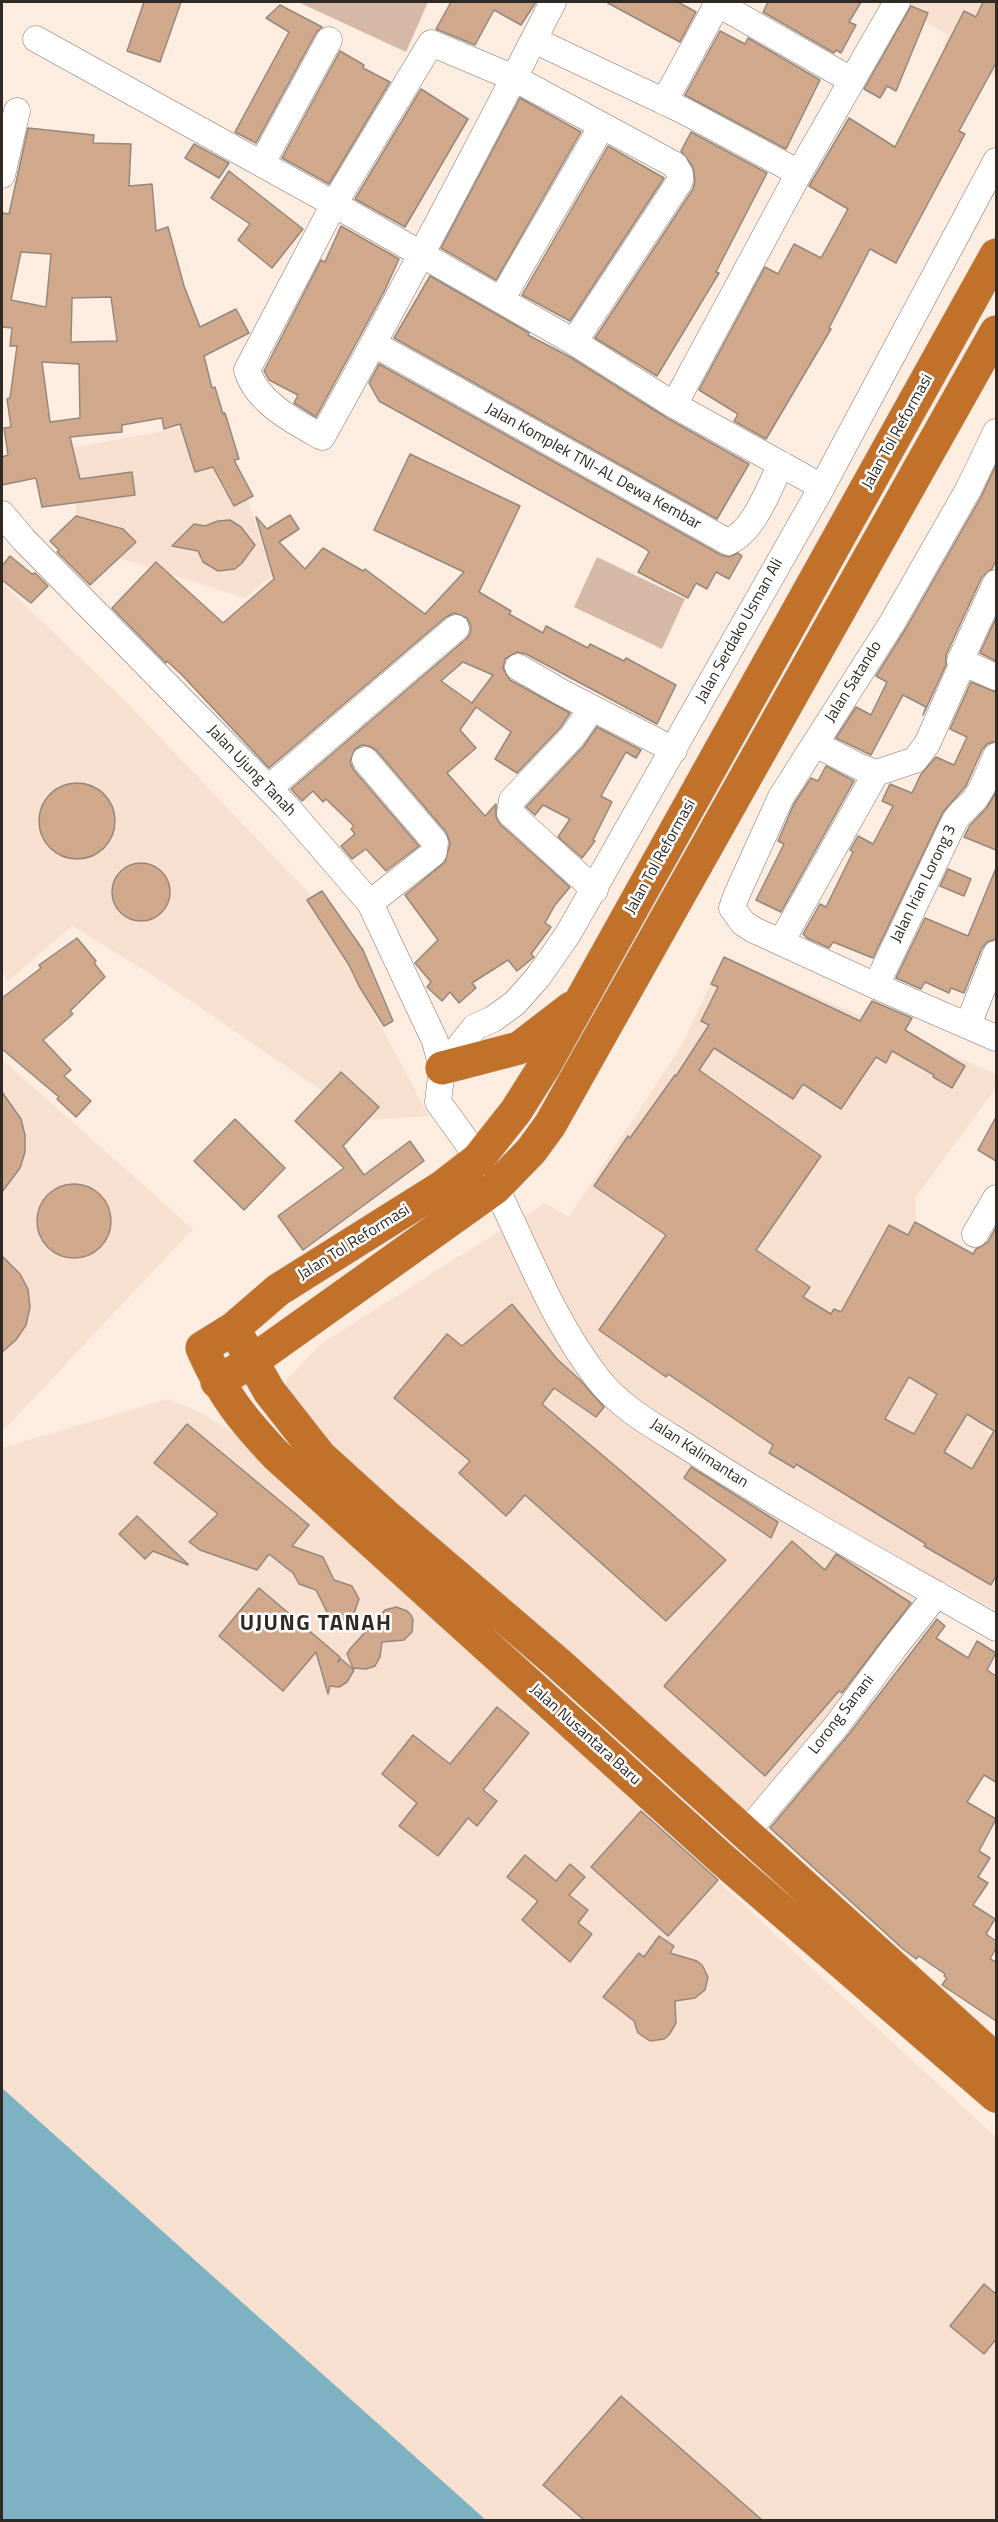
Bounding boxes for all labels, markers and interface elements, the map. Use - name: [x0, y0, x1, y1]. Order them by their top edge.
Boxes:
- street label: Jalan Tol Reformasi: [858, 371, 938, 493]
- street label: Jalan Komplek TNI-AL Dewa Kembar: [482, 400, 704, 534]
- street label: Jalan Serdako Usman Ali: [692, 555, 788, 707]
- street label: Jalan Satando: [821, 638, 887, 726]
- street label: Jalan Ujung Tanah: [203, 721, 299, 821]
- street label: Jalan Tol Reformasi: [621, 796, 701, 918]
- street label: Jalan Irian Lorong 3: [887, 822, 961, 946]
- street label: Jalan Tol Reformasi: [294, 1201, 414, 1285]
- street label: Jalan Kalimantan: [646, 1415, 752, 1493]
- district label: UJUNG TANAH: [240, 1612, 392, 1638]
- street label: Lorong Sanani: [805, 1671, 879, 1759]
- street label: Jalan Nusantara Baru: [526, 1680, 644, 1790]

